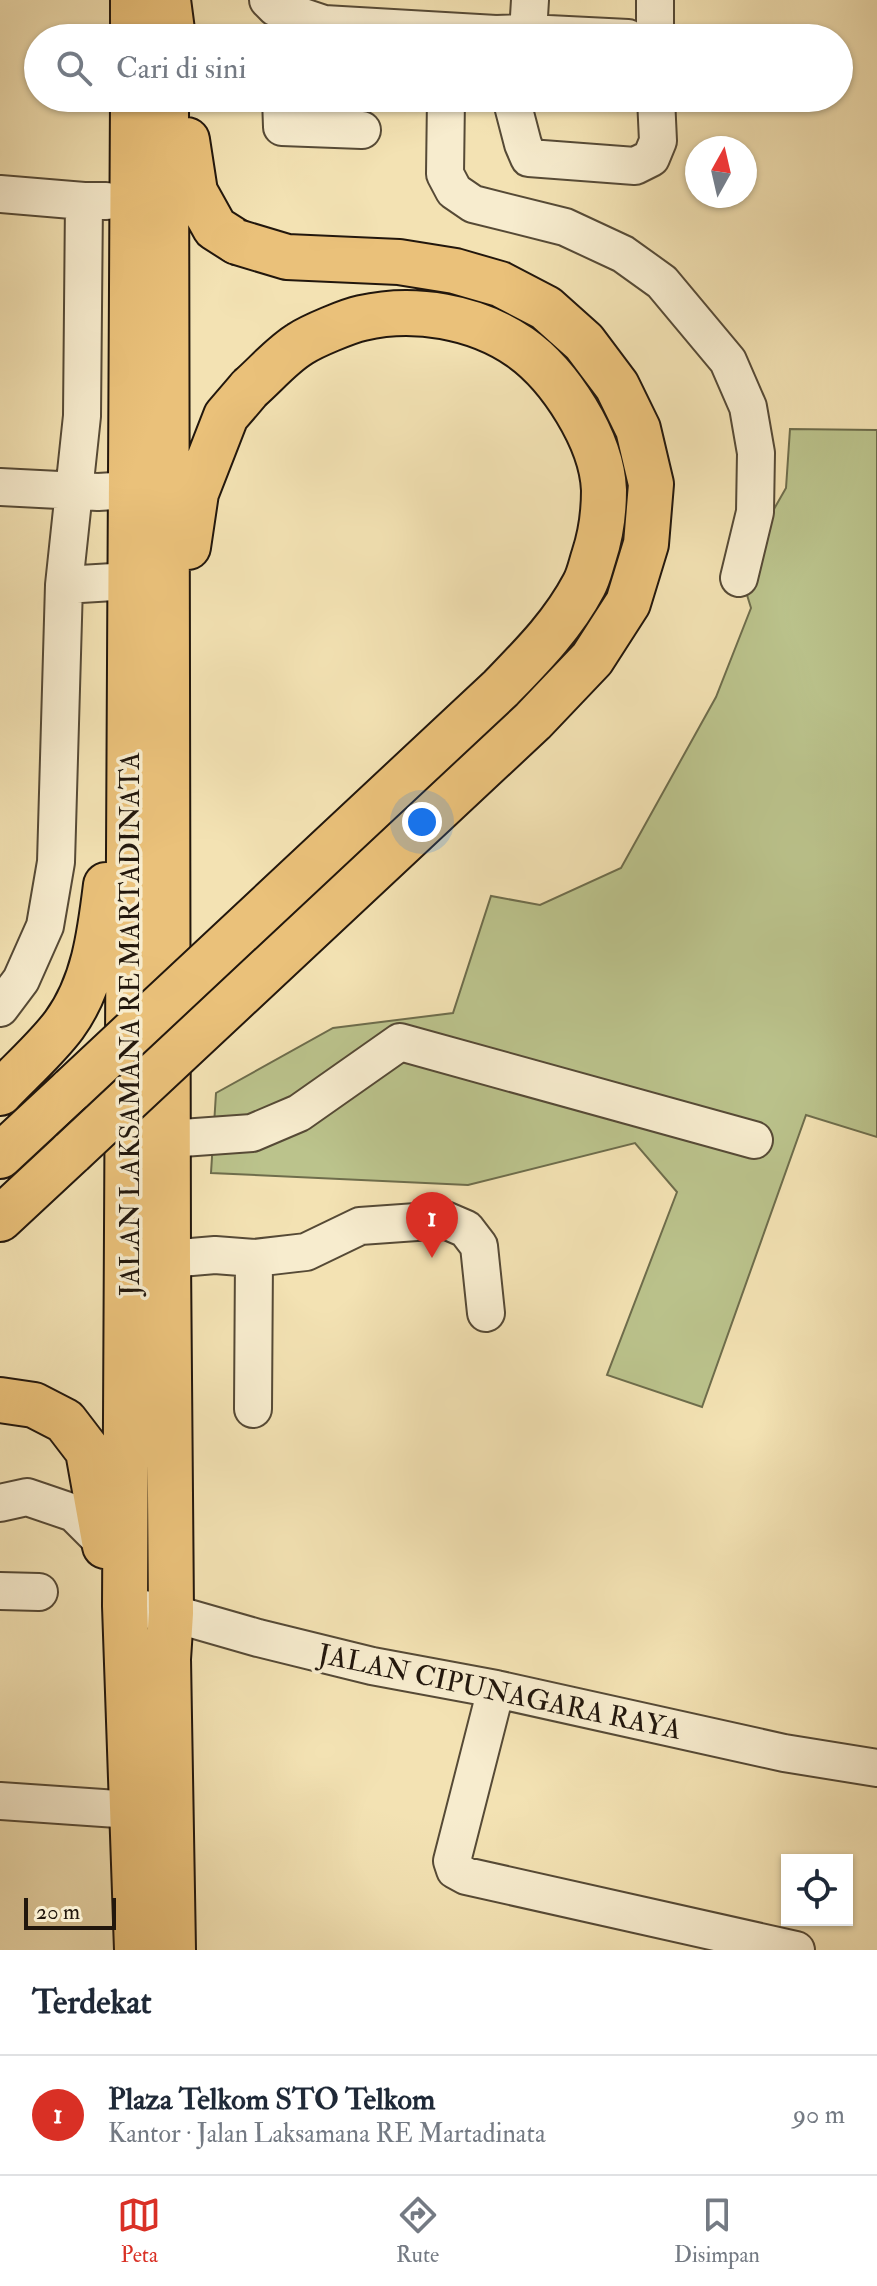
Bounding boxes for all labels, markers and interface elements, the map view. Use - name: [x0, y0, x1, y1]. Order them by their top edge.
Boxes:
- search box: [24, 24, 853, 112]
- icon: search: [52, 46, 96, 90]
- text: Cari di sini: [116, 50, 246, 87]
- north arrow: [685, 136, 757, 208]
- street label: JALAN LAKSAMANA RE MARTADINATA: [113, 752, 148, 1297]
- your location: [402, 802, 442, 842]
- pin: 1: [406, 1192, 458, 1258]
- street label: JALAN CIPUNAGARA RAYA: [314, 1637, 685, 1748]
- map controls: [781, 1854, 853, 1926]
- button: locate: [781, 1854, 853, 1926]
- scale bar: [24, 1894, 116, 1930]
- text: 20 m: [36, 1898, 80, 1926]
- text: Terdekat: [32, 1981, 152, 2024]
- text: Plaza Telkom STO Telkom: [108, 2081, 435, 2118]
- text: 1: [53, 2099, 63, 2131]
- text: 90 m: [793, 2099, 845, 2131]
- text: Kantor · Jalan Laksamana RE Martadinata: [108, 2118, 546, 2150]
- tab: Peta: [117, 2193, 161, 2269]
- tab: Rute: [396, 2193, 440, 2269]
- tab: Disimpan: [674, 2193, 760, 2269]

